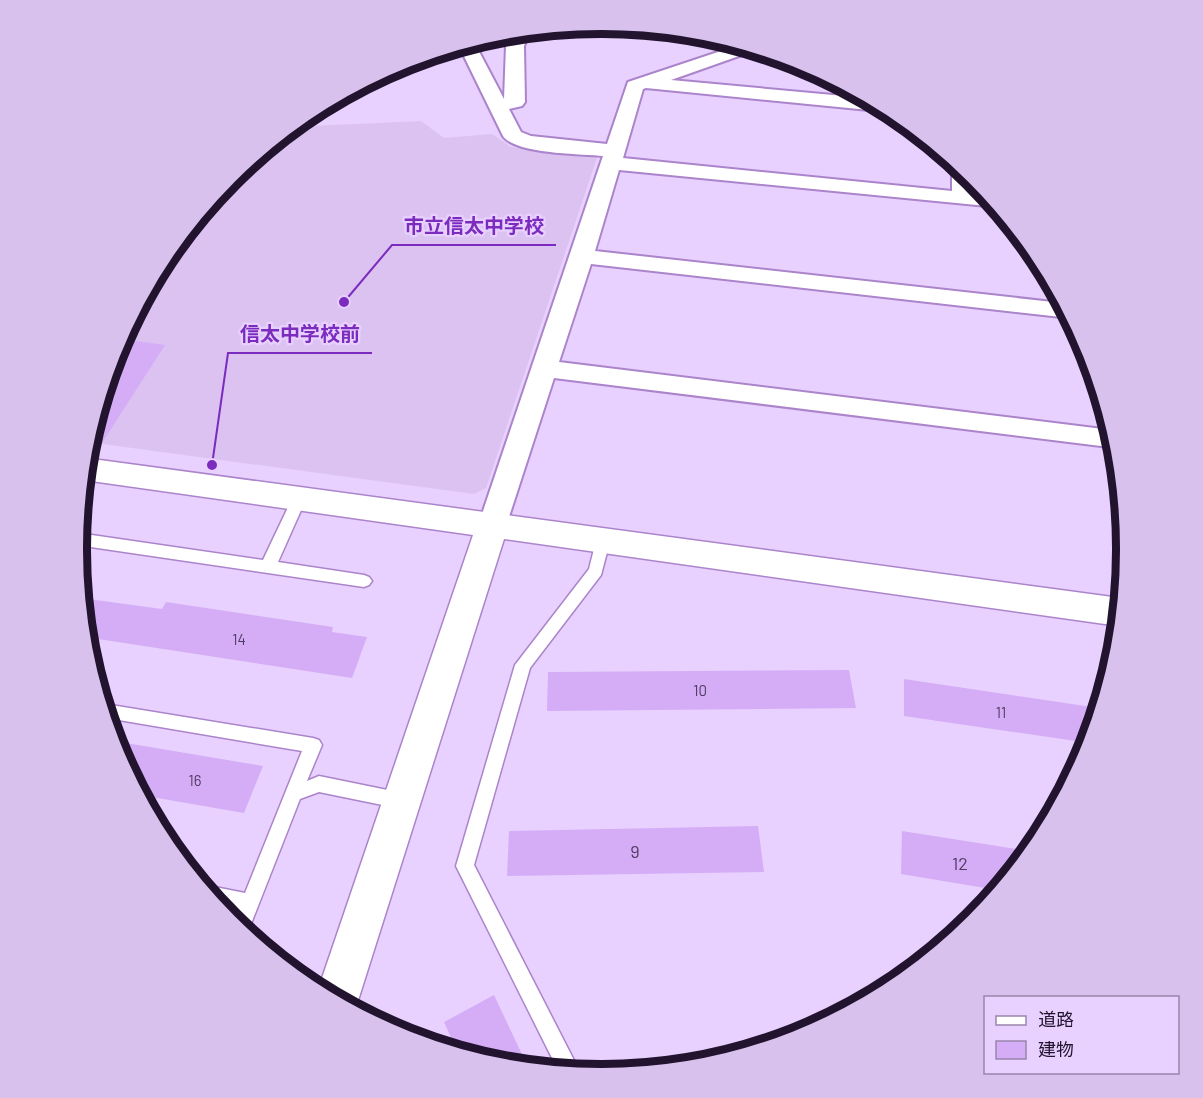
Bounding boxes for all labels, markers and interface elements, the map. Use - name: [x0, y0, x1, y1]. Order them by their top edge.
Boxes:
- callout: 市立信太中学校: [392, 207, 556, 245]
- text: 市立信太中学校: [404, 213, 544, 237]
- callout: 信太中学校前: [228, 315, 372, 353]
- text: 信太中学校前: [240, 321, 360, 345]
- house number: 14: [232, 630, 246, 648]
- house number: 10: [693, 681, 707, 699]
- house number: 11: [996, 703, 1006, 721]
- house number: 16: [189, 771, 201, 789]
- house number: 9: [630, 840, 640, 862]
- house number: 12: [952, 852, 968, 874]
- legend: [984, 996, 1179, 1074]
- text: 道路: [1038, 1008, 1074, 1030]
- text: 建物: [1038, 1038, 1074, 1060]

